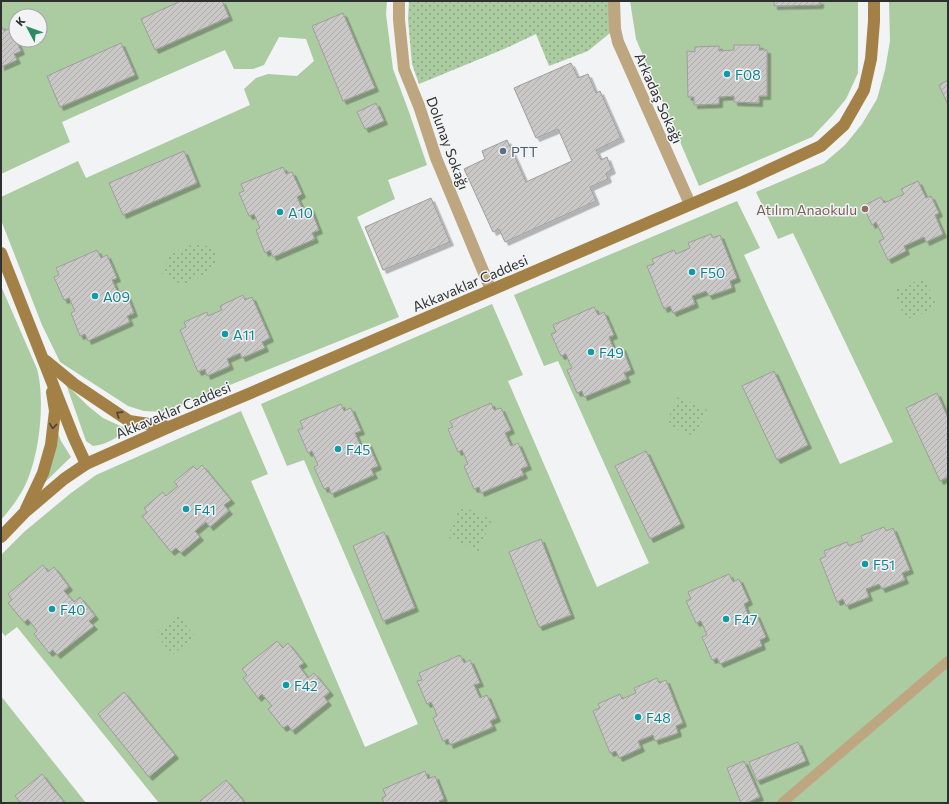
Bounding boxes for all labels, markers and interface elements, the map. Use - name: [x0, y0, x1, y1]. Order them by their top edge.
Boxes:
- north arrow: [8, 8, 48, 48]
- text: K: [13, 14, 28, 28]
- street label: Arkadaş Sokağı: [631, 50, 687, 146]
- place label: F08: [735, 66, 761, 83]
- marker: F08: [722, 69, 732, 79]
- street label: Dolunay Sokağı: [423, 94, 473, 192]
- place label: PTT: [511, 143, 538, 160]
- marker: PTT: [498, 146, 508, 156]
- place label: Atılım Anaokulu: [756, 201, 857, 218]
- place label: A10: [288, 204, 313, 221]
- marker: Atılım Anaokulu: [860, 204, 870, 214]
- marker: A10: [275, 207, 285, 217]
- street label: Akkavaklar Caddesi: [410, 251, 530, 315]
- place label: F50: [700, 264, 725, 281]
- marker: F50: [687, 267, 697, 277]
- place label: A09: [103, 288, 130, 305]
- marker: A09: [90, 291, 100, 301]
- place label: A11: [233, 326, 255, 343]
- marker: A11: [220, 329, 230, 339]
- place label: F49: [599, 344, 624, 361]
- marker: F49: [586, 347, 596, 357]
- street label: Akkavaklar Caddesi: [113, 378, 233, 442]
- one-way arrow: [116, 412, 123, 419]
- one-way arrow: [49, 423, 58, 429]
- place label: F45: [346, 441, 370, 458]
- marker: F45: [333, 444, 343, 454]
- place label: F41: [194, 501, 216, 518]
- marker: F41: [181, 504, 191, 514]
- place label: F51: [873, 556, 895, 573]
- marker: F51: [860, 559, 870, 569]
- place label: F40: [60, 601, 85, 618]
- marker: F40: [47, 604, 57, 614]
- place label: F47: [734, 611, 757, 628]
- marker: F47: [721, 614, 731, 624]
- place label: F42: [294, 677, 318, 694]
- marker: F42: [281, 680, 291, 690]
- place label: F48: [646, 709, 671, 726]
- marker: F48: [633, 712, 643, 722]

